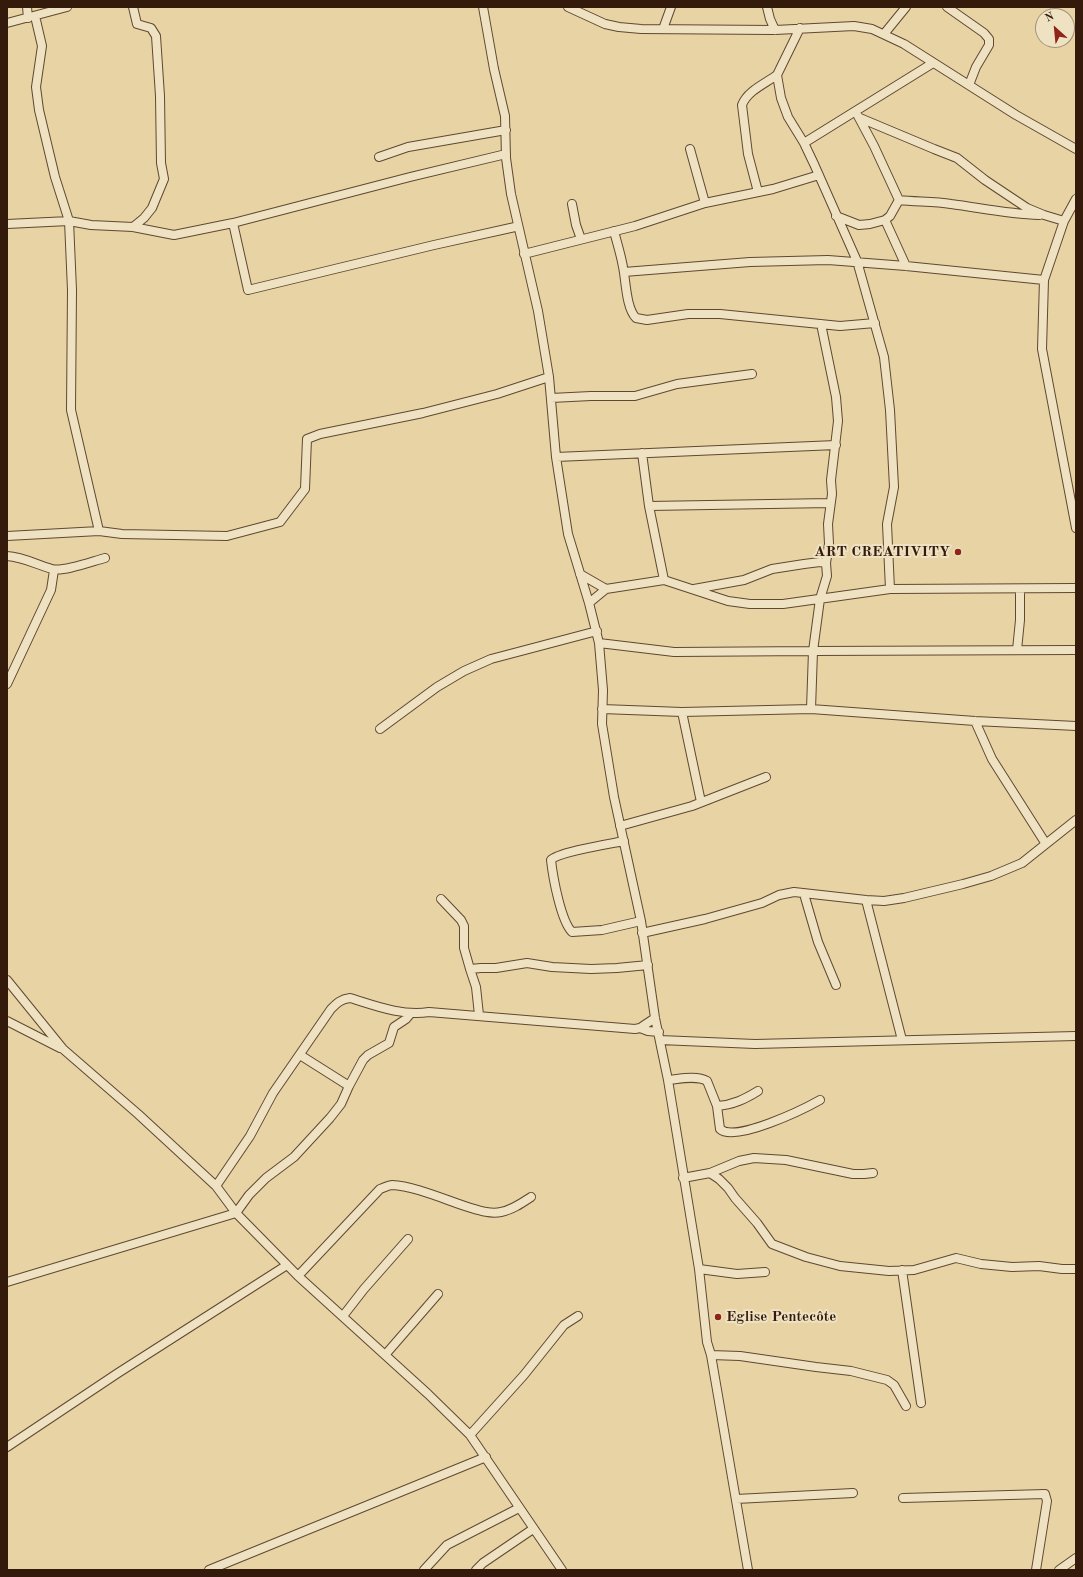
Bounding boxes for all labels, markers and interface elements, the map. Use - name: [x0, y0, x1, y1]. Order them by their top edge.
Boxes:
- north arrow: [1035, 8, 1075, 48]
- text: N: [1044, 11, 1056, 25]
- place label: ART CREATIVITY: [814, 543, 950, 561]
- marker: ART CREATIVITY: [953, 547, 963, 557]
- place label: Eglise Pentecôte: [726, 1308, 836, 1326]
- marker: Eglise Pentecôte: [713, 1312, 723, 1322]

